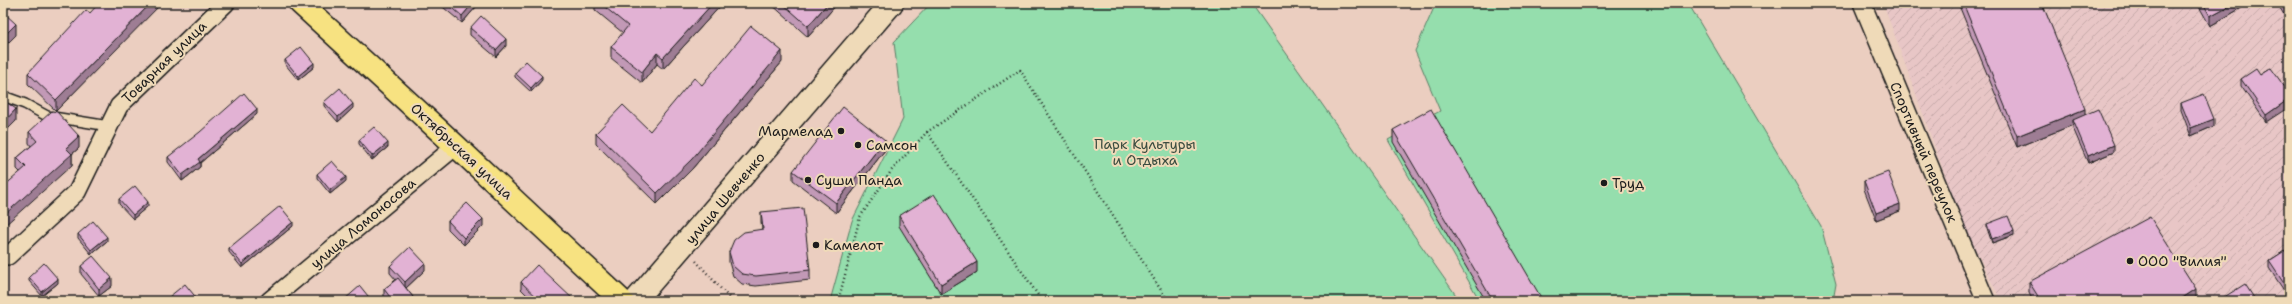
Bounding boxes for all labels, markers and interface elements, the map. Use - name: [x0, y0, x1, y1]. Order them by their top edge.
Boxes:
- street label: Товарная улица: [118, 17, 210, 107]
- street label: Спортивный переулок: [1886, 79, 1962, 226]
- street label: Октябрьская улица: [407, 99, 517, 203]
- place label: Мармелад: [758, 122, 833, 140]
- marker: Мармелад: [836, 126, 846, 136]
- park label: Парк Культуры и Отдыха: [1094, 135, 1196, 169]
- place label: Самсон: [866, 136, 917, 154]
- marker: Самсон: [853, 140, 863, 150]
- street label: улица Шевченко: [681, 148, 769, 248]
- place label: Суши Панда: [816, 171, 902, 189]
- street label: улица Ломоносова: [307, 174, 420, 272]
- place label: Труд: [1612, 174, 1644, 192]
- marker: Суши Панда: [803, 175, 813, 185]
- marker: Труд: [1599, 178, 1609, 188]
- place label: Камелот: [824, 236, 884, 254]
- marker: Камелот: [811, 240, 821, 250]
- place label: ООО "Вилия": [2138, 252, 2227, 270]
- marker: ООО "Вилия": [2125, 256, 2135, 266]

